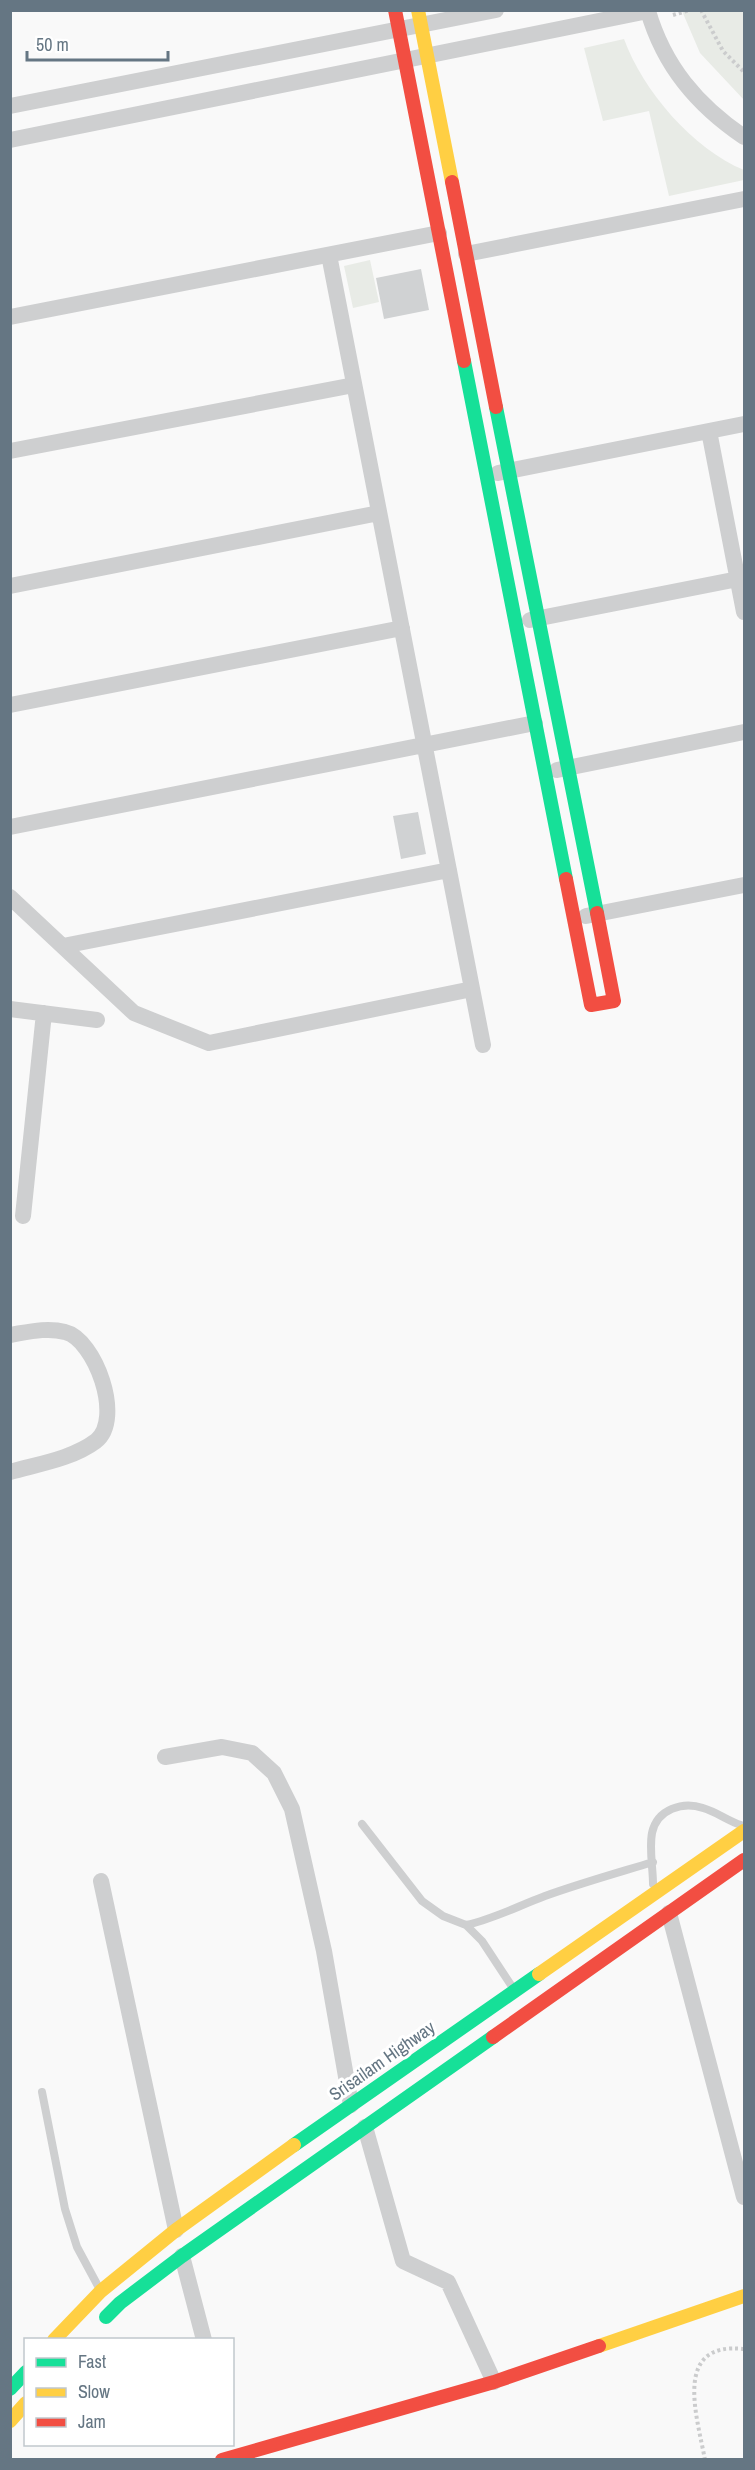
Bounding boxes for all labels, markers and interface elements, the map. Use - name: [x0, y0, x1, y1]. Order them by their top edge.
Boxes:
- scale bar: [27, 24, 168, 62]
- text: 50 m: [36, 32, 69, 57]
- street label: Srisailam Highway: [324, 2014, 440, 2106]
- legend: [24, 2338, 234, 2446]
- text: Fast: [78, 2349, 106, 2374]
- text: Slow: [78, 2379, 110, 2404]
- text: Jam: [78, 2409, 106, 2434]

